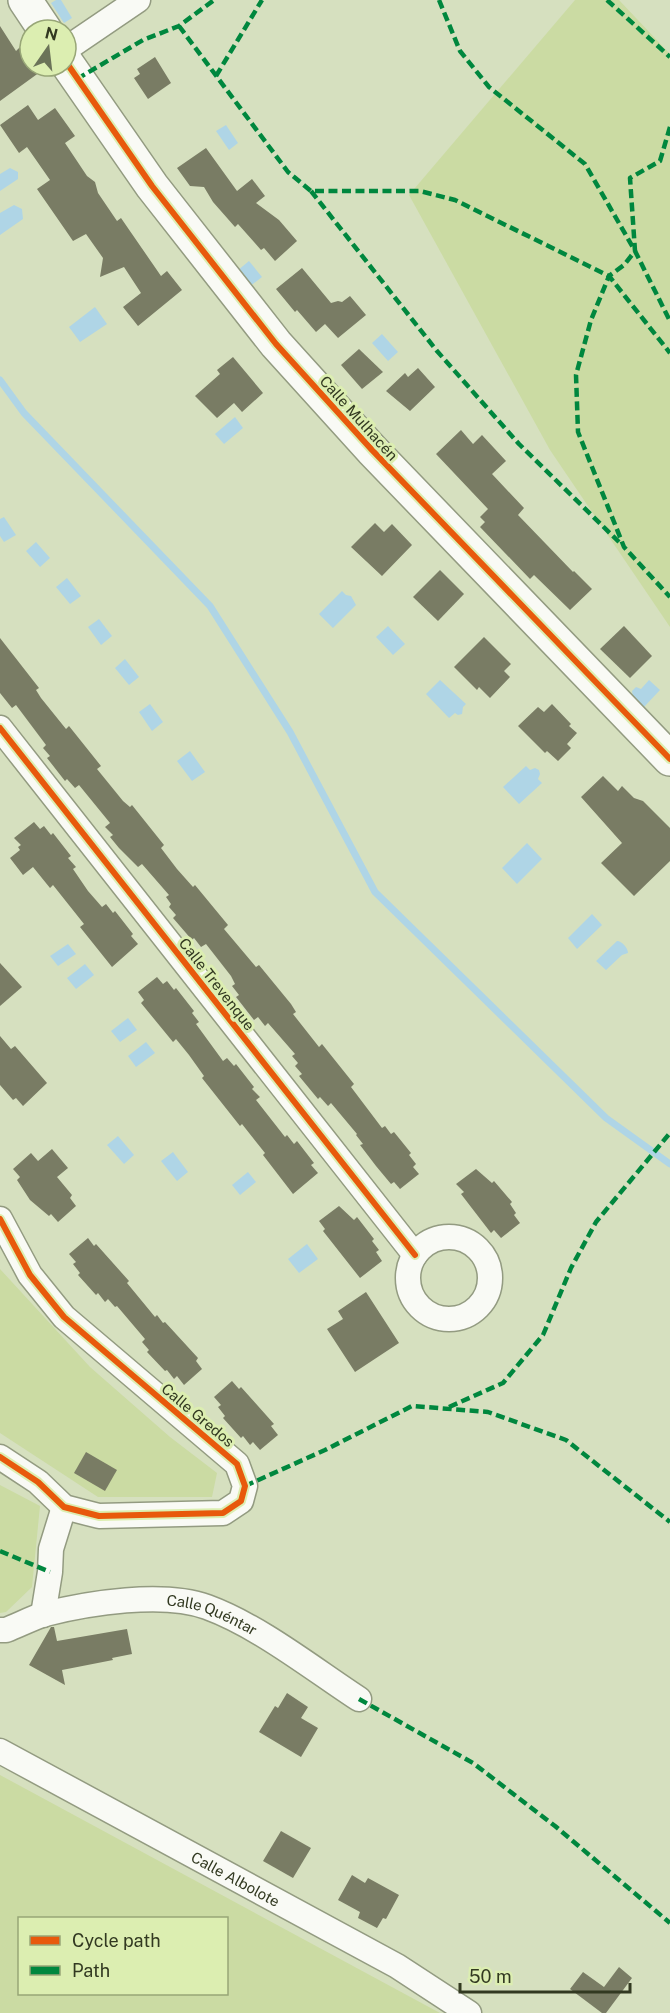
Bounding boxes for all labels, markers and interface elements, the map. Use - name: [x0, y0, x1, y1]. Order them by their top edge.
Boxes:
- north arrow: [18, 18, 78, 78]
- text: N: [43, 23, 60, 45]
- street label: Calle Mulhacén: [317, 372, 401, 464]
- street label: Calle Trevenque: [176, 935, 258, 1033]
- street label: Calle Gredos: [158, 1380, 238, 1450]
- street label: Calle Quéntar: [166, 1591, 260, 1638]
- street label: Calle Albolote: [188, 1848, 283, 1909]
- legend: [18, 1917, 228, 1995]
- text: Cycle path: [72, 1930, 161, 1951]
- scale bar: [460, 1956, 630, 1994]
- text: Path: [72, 1960, 110, 1981]
- text: 50 m: [469, 1966, 512, 1987]

